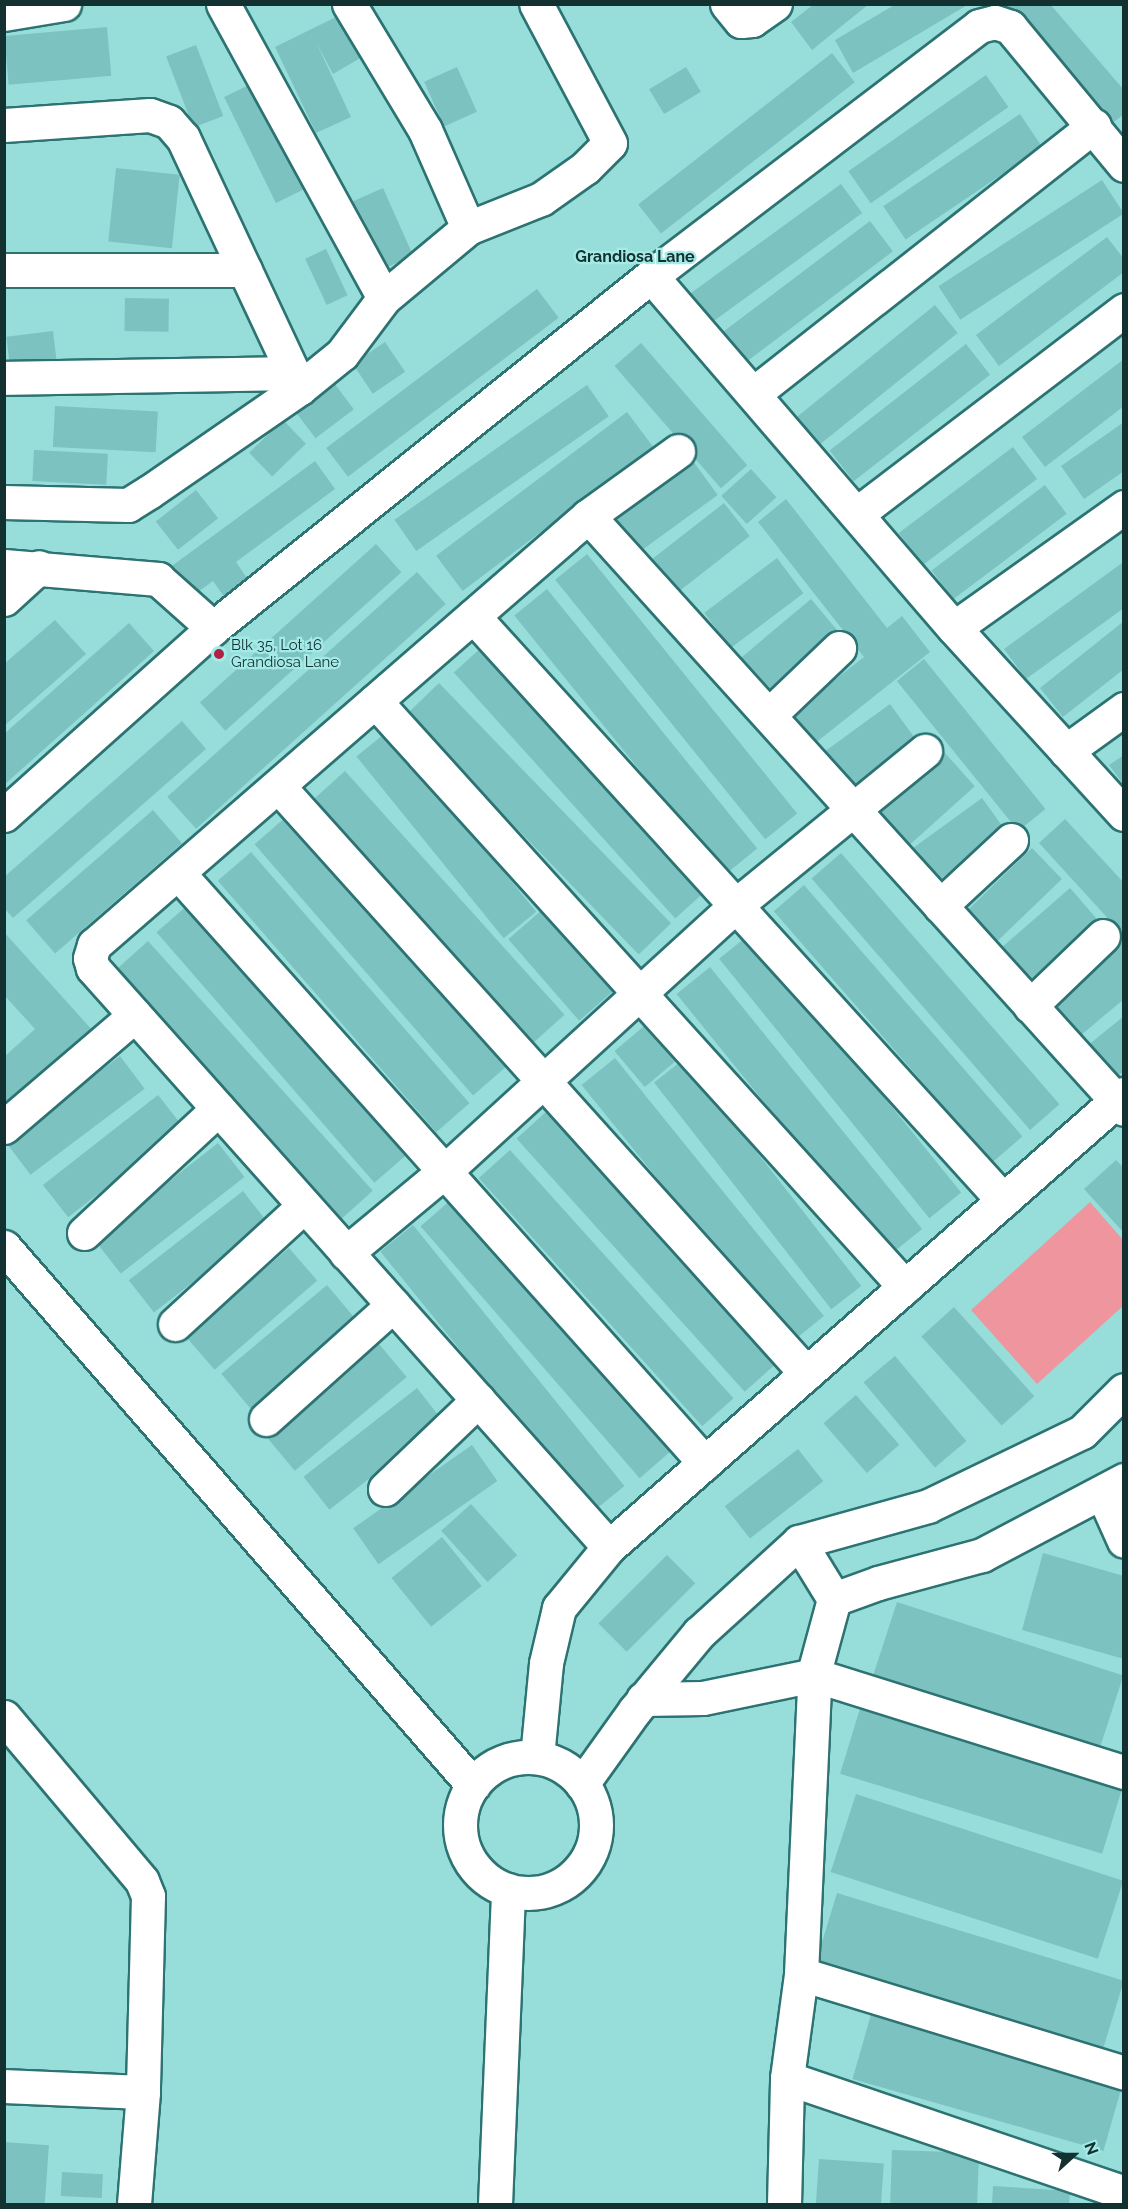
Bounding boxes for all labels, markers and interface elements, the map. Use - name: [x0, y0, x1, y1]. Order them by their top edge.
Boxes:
- district label: Grandiosa Lane: [575, 247, 695, 267]
- place label: Blk 35, Lot 16 Grandiosa Lane: [231, 636, 339, 671]
- marker: Blk 35, Lot 16 Grandiosa Lane: [212, 647, 226, 661]
- north arrow: [1044, 2125, 1104, 2185]
- text: N: [1080, 2139, 1102, 2157]

